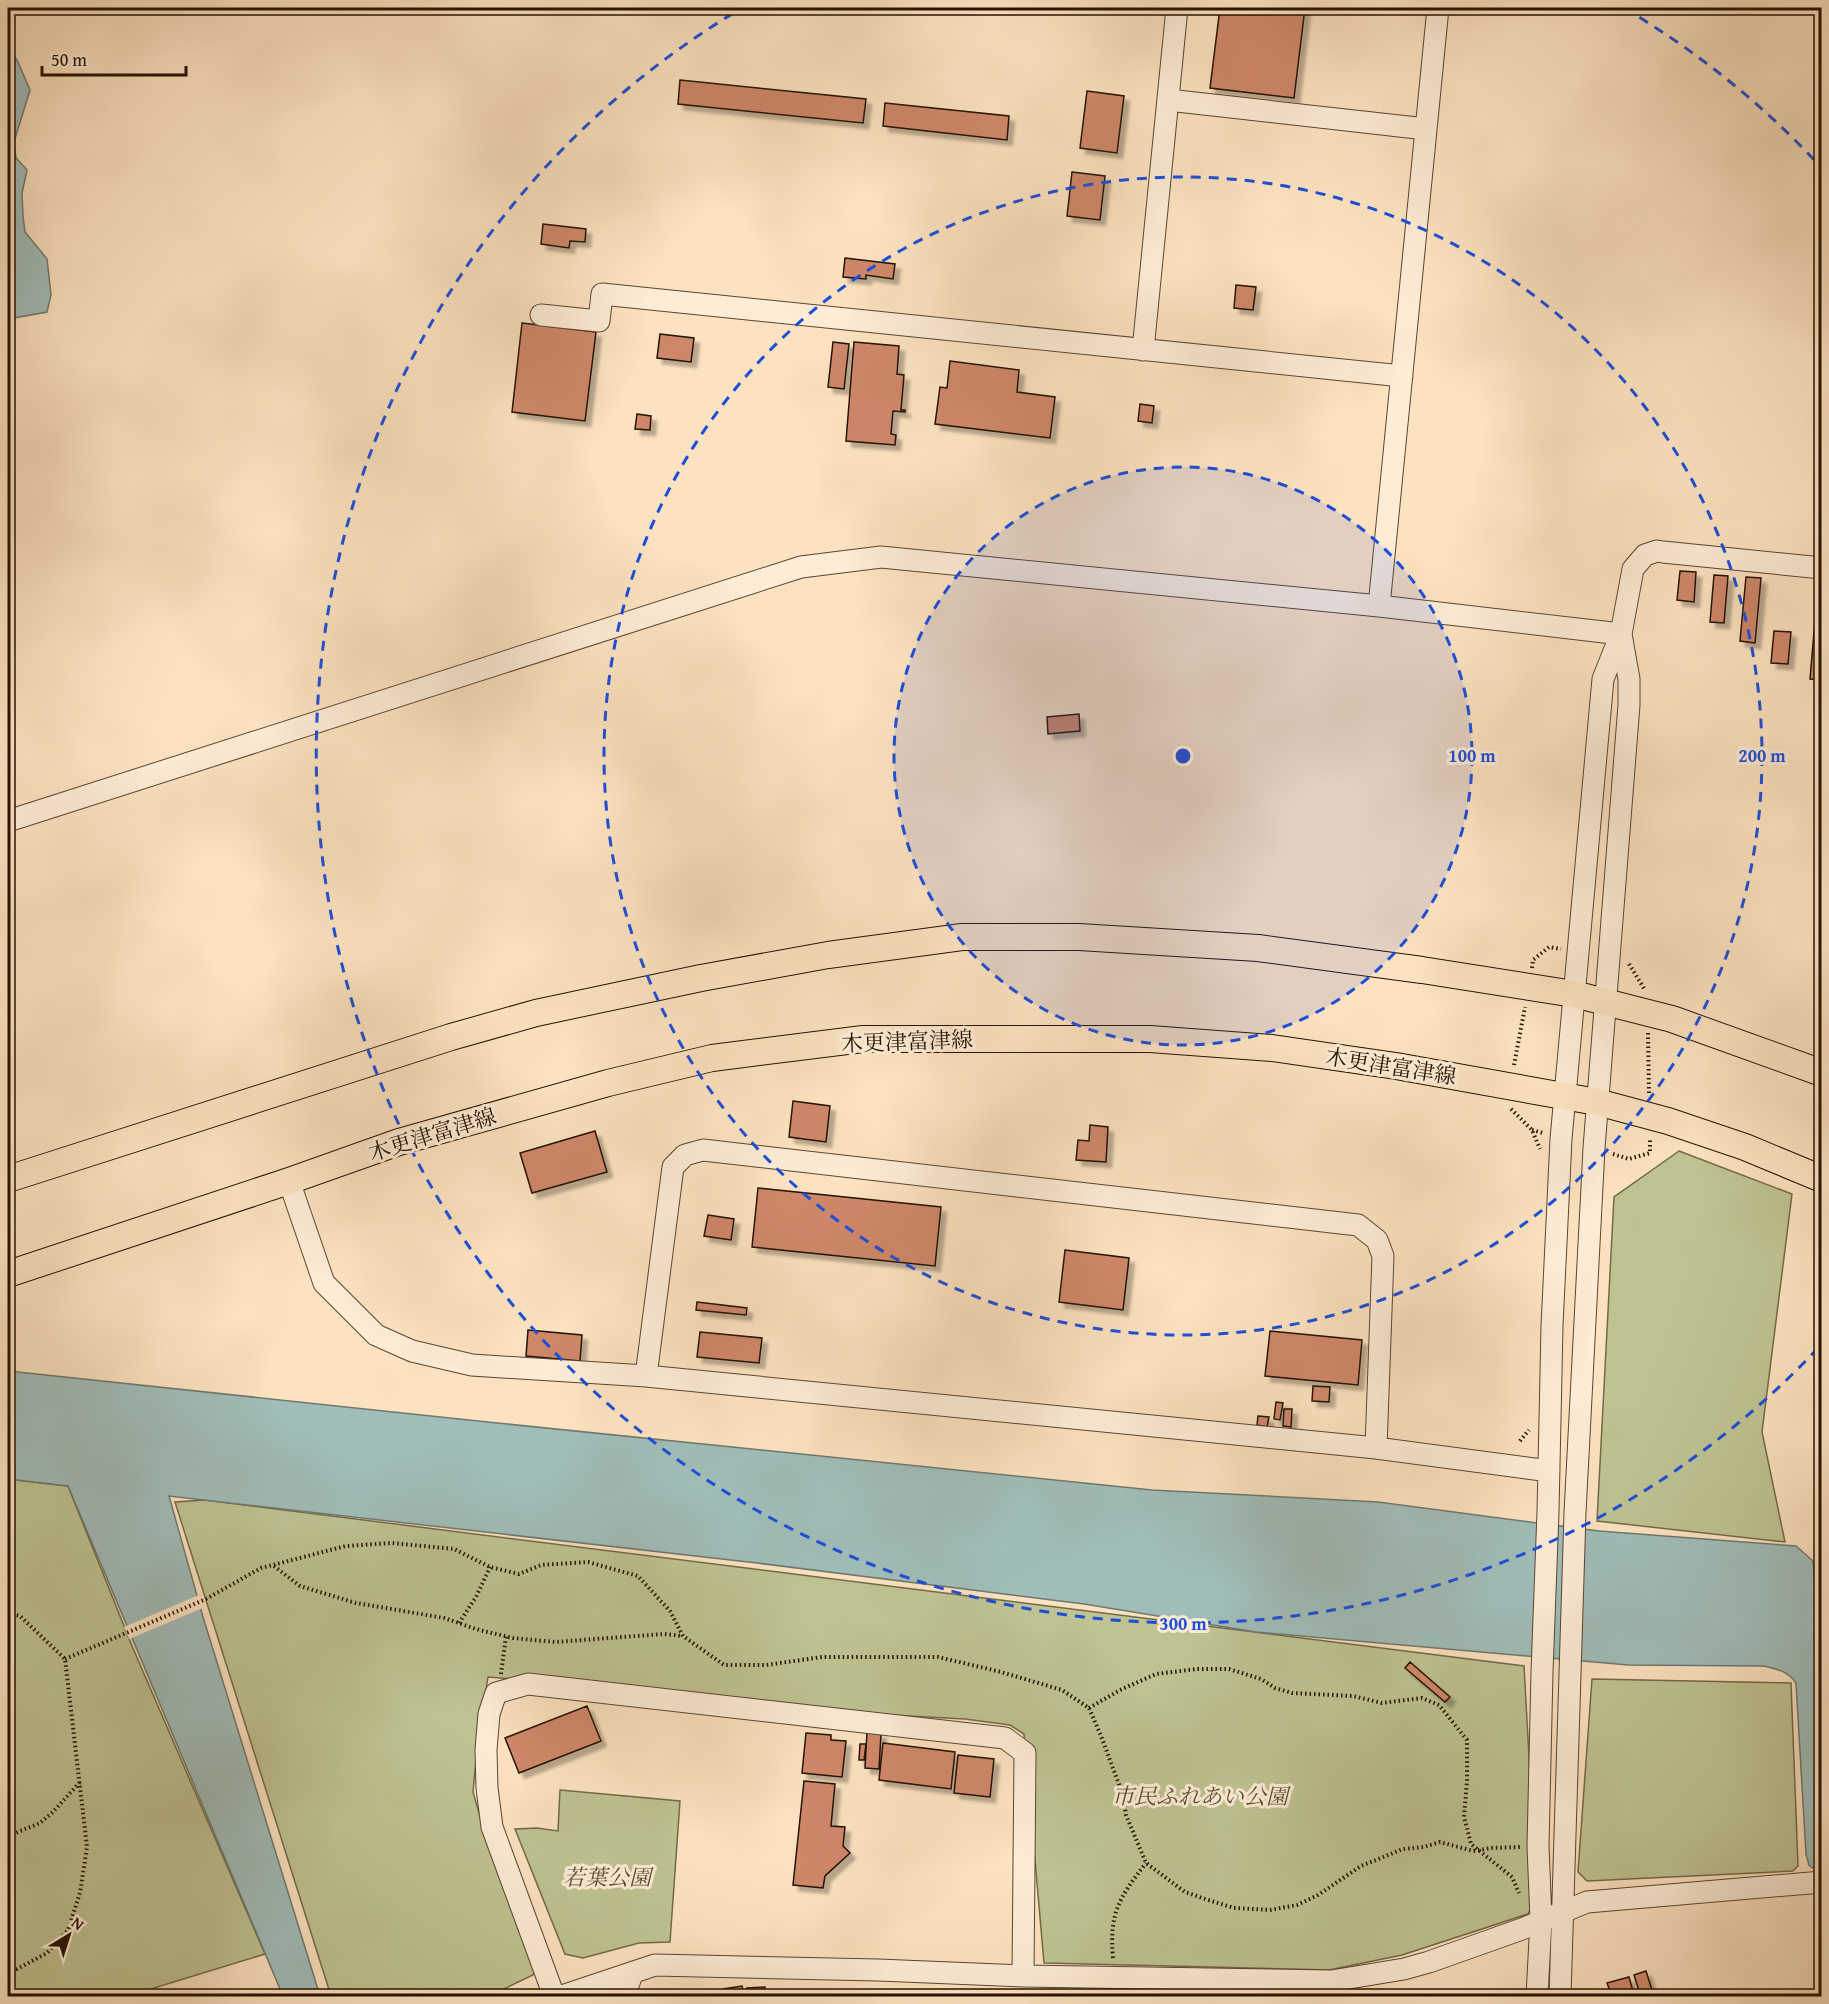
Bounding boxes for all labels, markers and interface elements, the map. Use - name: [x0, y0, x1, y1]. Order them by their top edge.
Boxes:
- scale bar: [42, 39, 186, 77]
- text: 50 m: [51, 46, 87, 73]
- text: 100 m: [1448, 742, 1496, 769]
- text: 200 m: [1738, 742, 1786, 769]
- centre of rings: [1173, 746, 1193, 766]
- street label: 木更津富津線: [840, 1023, 974, 1059]
- street label: 木更津富津線: [1323, 1040, 1459, 1092]
- street label: 木更津富津線: [364, 1099, 500, 1169]
- text: 300 m: [1159, 1610, 1207, 1637]
- park label: 市民ふれあい公園: [1112, 1780, 1291, 1812]
- park label: 若葉公園: [563, 1861, 654, 1893]
- north arrow: [39, 1905, 99, 1965]
- text: N: [67, 1910, 90, 1936]

